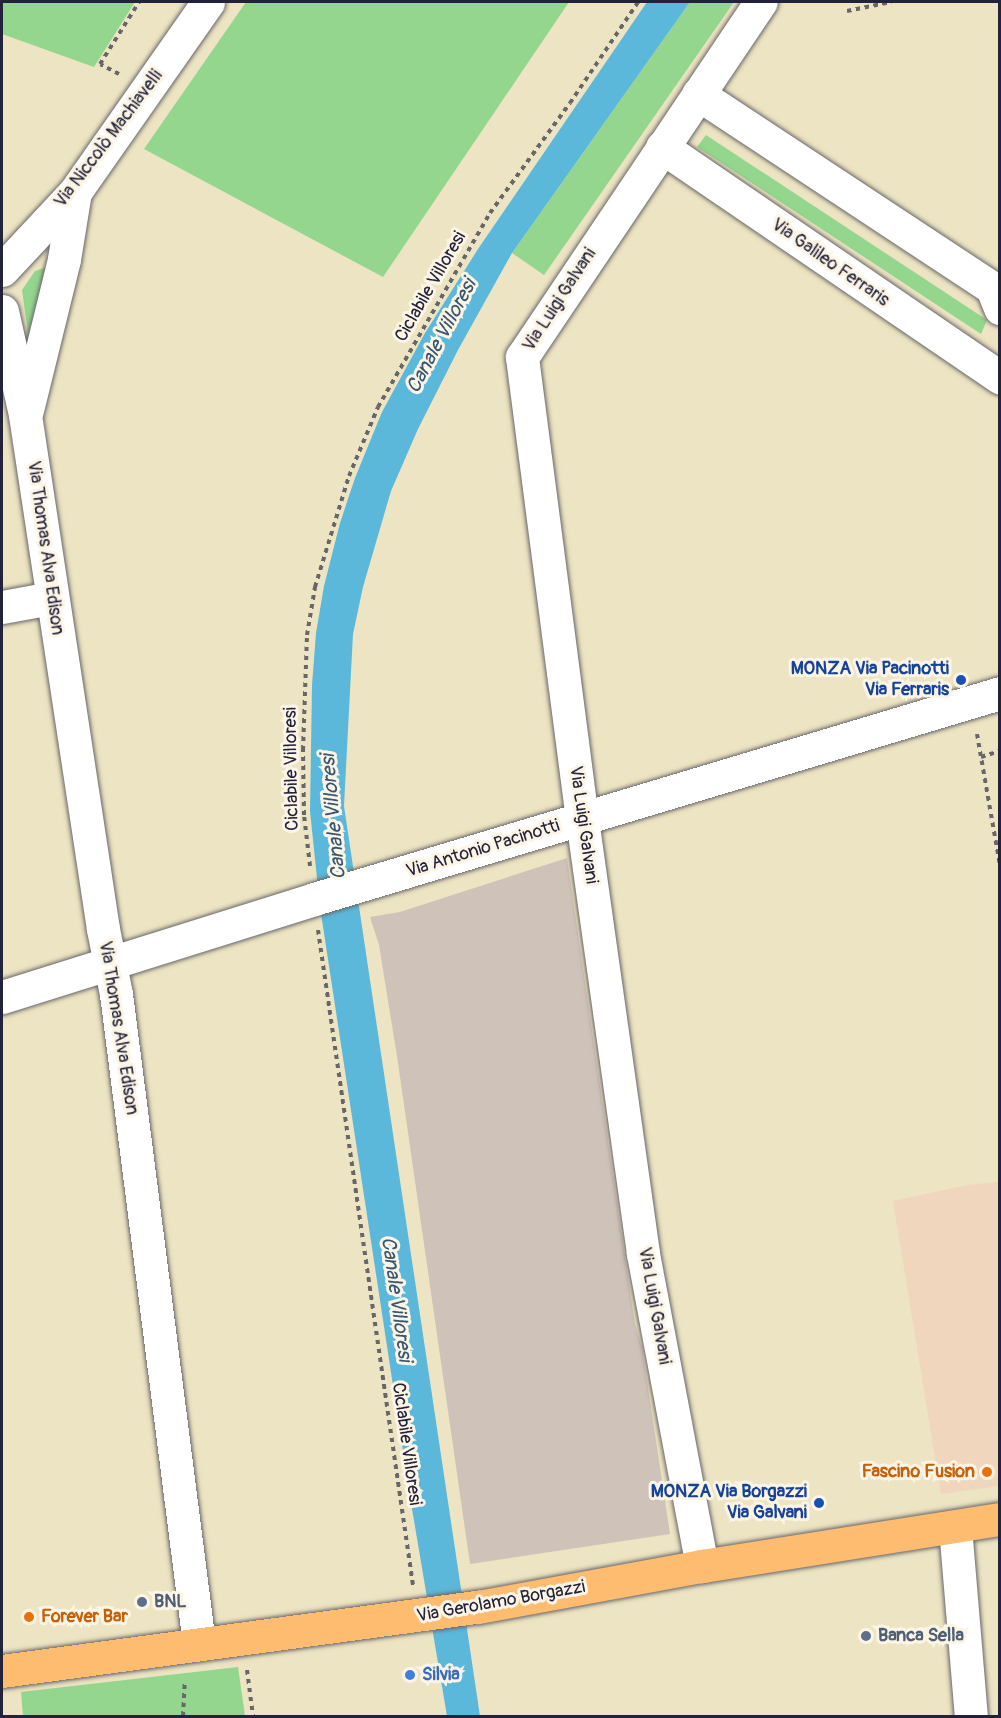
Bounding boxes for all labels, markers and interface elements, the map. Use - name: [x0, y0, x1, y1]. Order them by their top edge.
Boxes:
- street label: Via Niccolò Machiavelli: [50, 66, 168, 212]
- street label: Via Galileo Ferraris: [767, 214, 893, 312]
- street label: Ciclabile Villoresi: [391, 228, 471, 346]
- street label: Via Luigi Galvani: [519, 244, 601, 356]
- water label: Canale Villoresi: [401, 275, 481, 397]
- street label: Via Thomas Alva Edison: [22, 460, 68, 636]
- place label: MONZA Via Pacinotti Via Ferraris: [791, 659, 949, 702]
- marker: MONZA Via Pacinotti Via Ferraris: [954, 673, 968, 687]
- street label: Ciclabile Villoresi: [280, 707, 304, 831]
- water label: Canale Villoresi: [316, 753, 350, 881]
- street label: Via Luigi Galvani: [564, 765, 602, 885]
- street label: Via Antonio Pacinotti: [404, 815, 562, 883]
- street label: Via Thomas Alva Edison: [94, 940, 142, 1116]
- water label: Canale Villoresi: [376, 1235, 418, 1363]
- street label: Via Luigi Galvani: [633, 1246, 675, 1366]
- street label: Ciclabile Villoresi: [387, 1381, 425, 1507]
- place label: Fascino Fusion: [862, 1461, 975, 1483]
- marker: Fascino Fusion: [980, 1465, 994, 1479]
- place label: MONZA Via Borgazzi Via Galvani: [651, 1482, 807, 1524]
- marker: MONZA Via Borgazzi Via Galvani: [812, 1496, 826, 1510]
- street label: Via Gerolamo Borgazzi: [415, 1577, 587, 1627]
- place label: BNL: [154, 1591, 187, 1613]
- marker: BNL: [135, 1595, 149, 1609]
- place label: Forever Bar: [41, 1606, 128, 1628]
- marker: Forever Bar: [22, 1610, 36, 1624]
- place label: Banca Sella: [878, 1625, 964, 1647]
- marker: Banca Sella: [859, 1629, 873, 1643]
- place label: Silvia: [422, 1664, 460, 1686]
- marker: Silvia: [403, 1668, 417, 1682]

